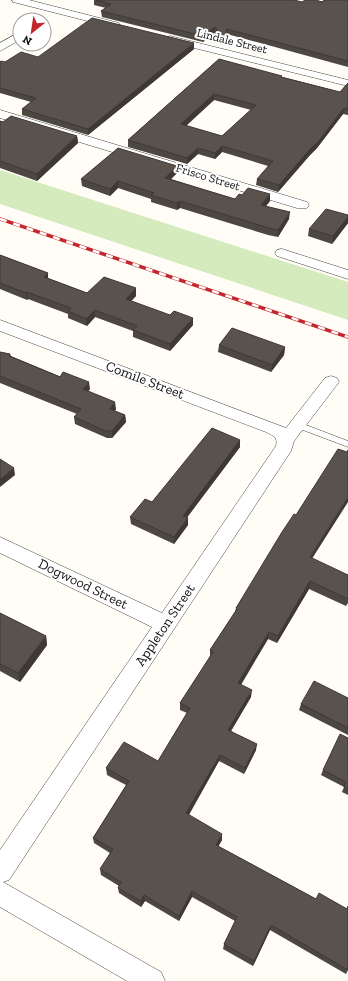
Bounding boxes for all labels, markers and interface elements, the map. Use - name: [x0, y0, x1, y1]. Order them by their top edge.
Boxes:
- north arrow: [12, 12, 52, 52]
- street label: Lindale Street: [195, 25, 269, 57]
- text: N: [20, 32, 34, 48]
- street label: Frisco Street: [174, 161, 242, 194]
- street label: Comile Street: [103, 357, 187, 403]
- street label: Dogwood Street: [35, 555, 131, 613]
- street label: Appleton Street: [131, 580, 199, 669]

